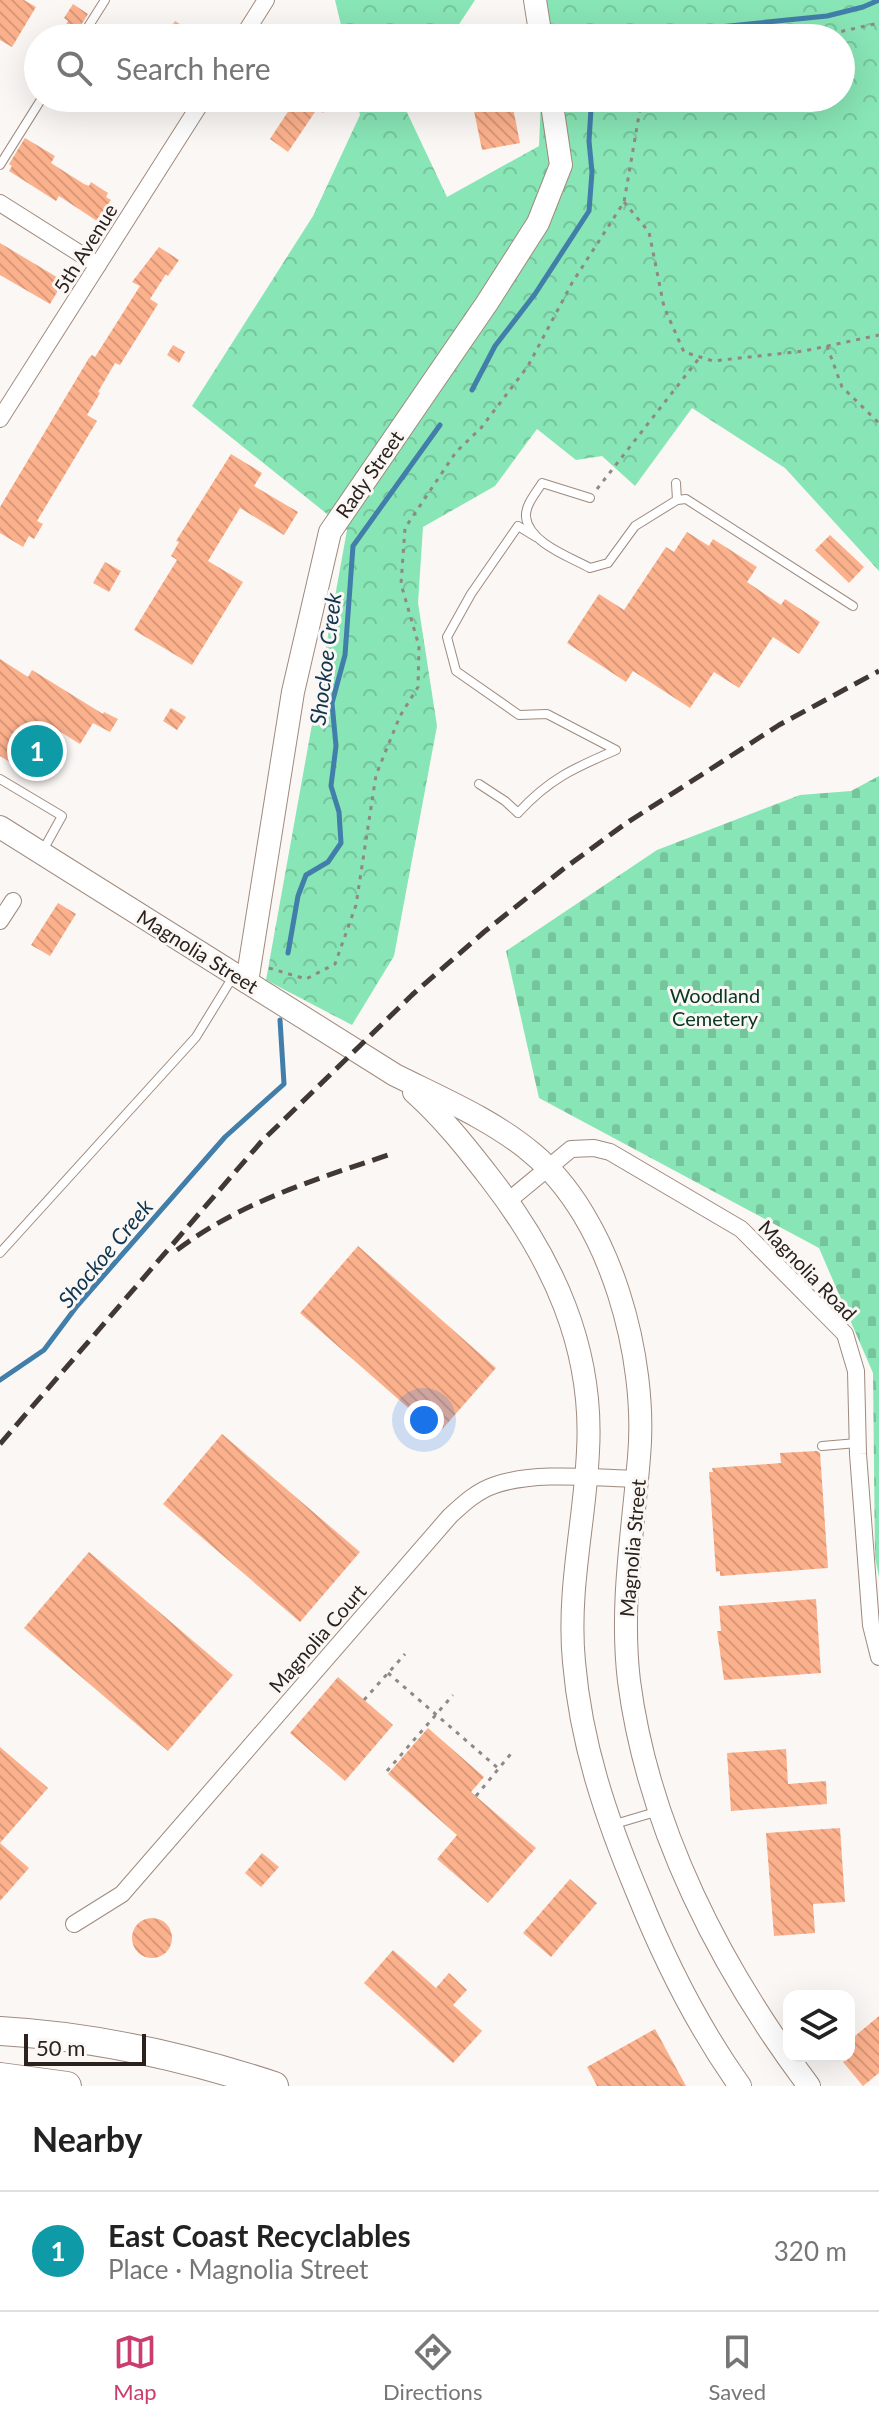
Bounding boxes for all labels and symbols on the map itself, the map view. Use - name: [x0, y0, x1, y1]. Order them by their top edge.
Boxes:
- street label: 5th Avenue: [48, 199, 122, 297]
- street label: Rady Street: [330, 426, 408, 522]
- water label: Shockoe Creek: [303, 591, 347, 727]
- pin: 1: [11, 721, 63, 781]
- street label: Magnolia Street: [133, 904, 263, 998]
- park label: Woodland Cemetery: [670, 983, 760, 1030]
- water label: Shockoe Creek: [52, 1193, 158, 1313]
- street label: Magnolia Road: [754, 1215, 862, 1325]
- your location: [404, 1400, 444, 1440]
- street label: Magnolia Street: [614, 1478, 650, 1618]
- street label: Magnolia Court: [263, 1579, 371, 1697]
- scale bar: [24, 2030, 146, 2066]

